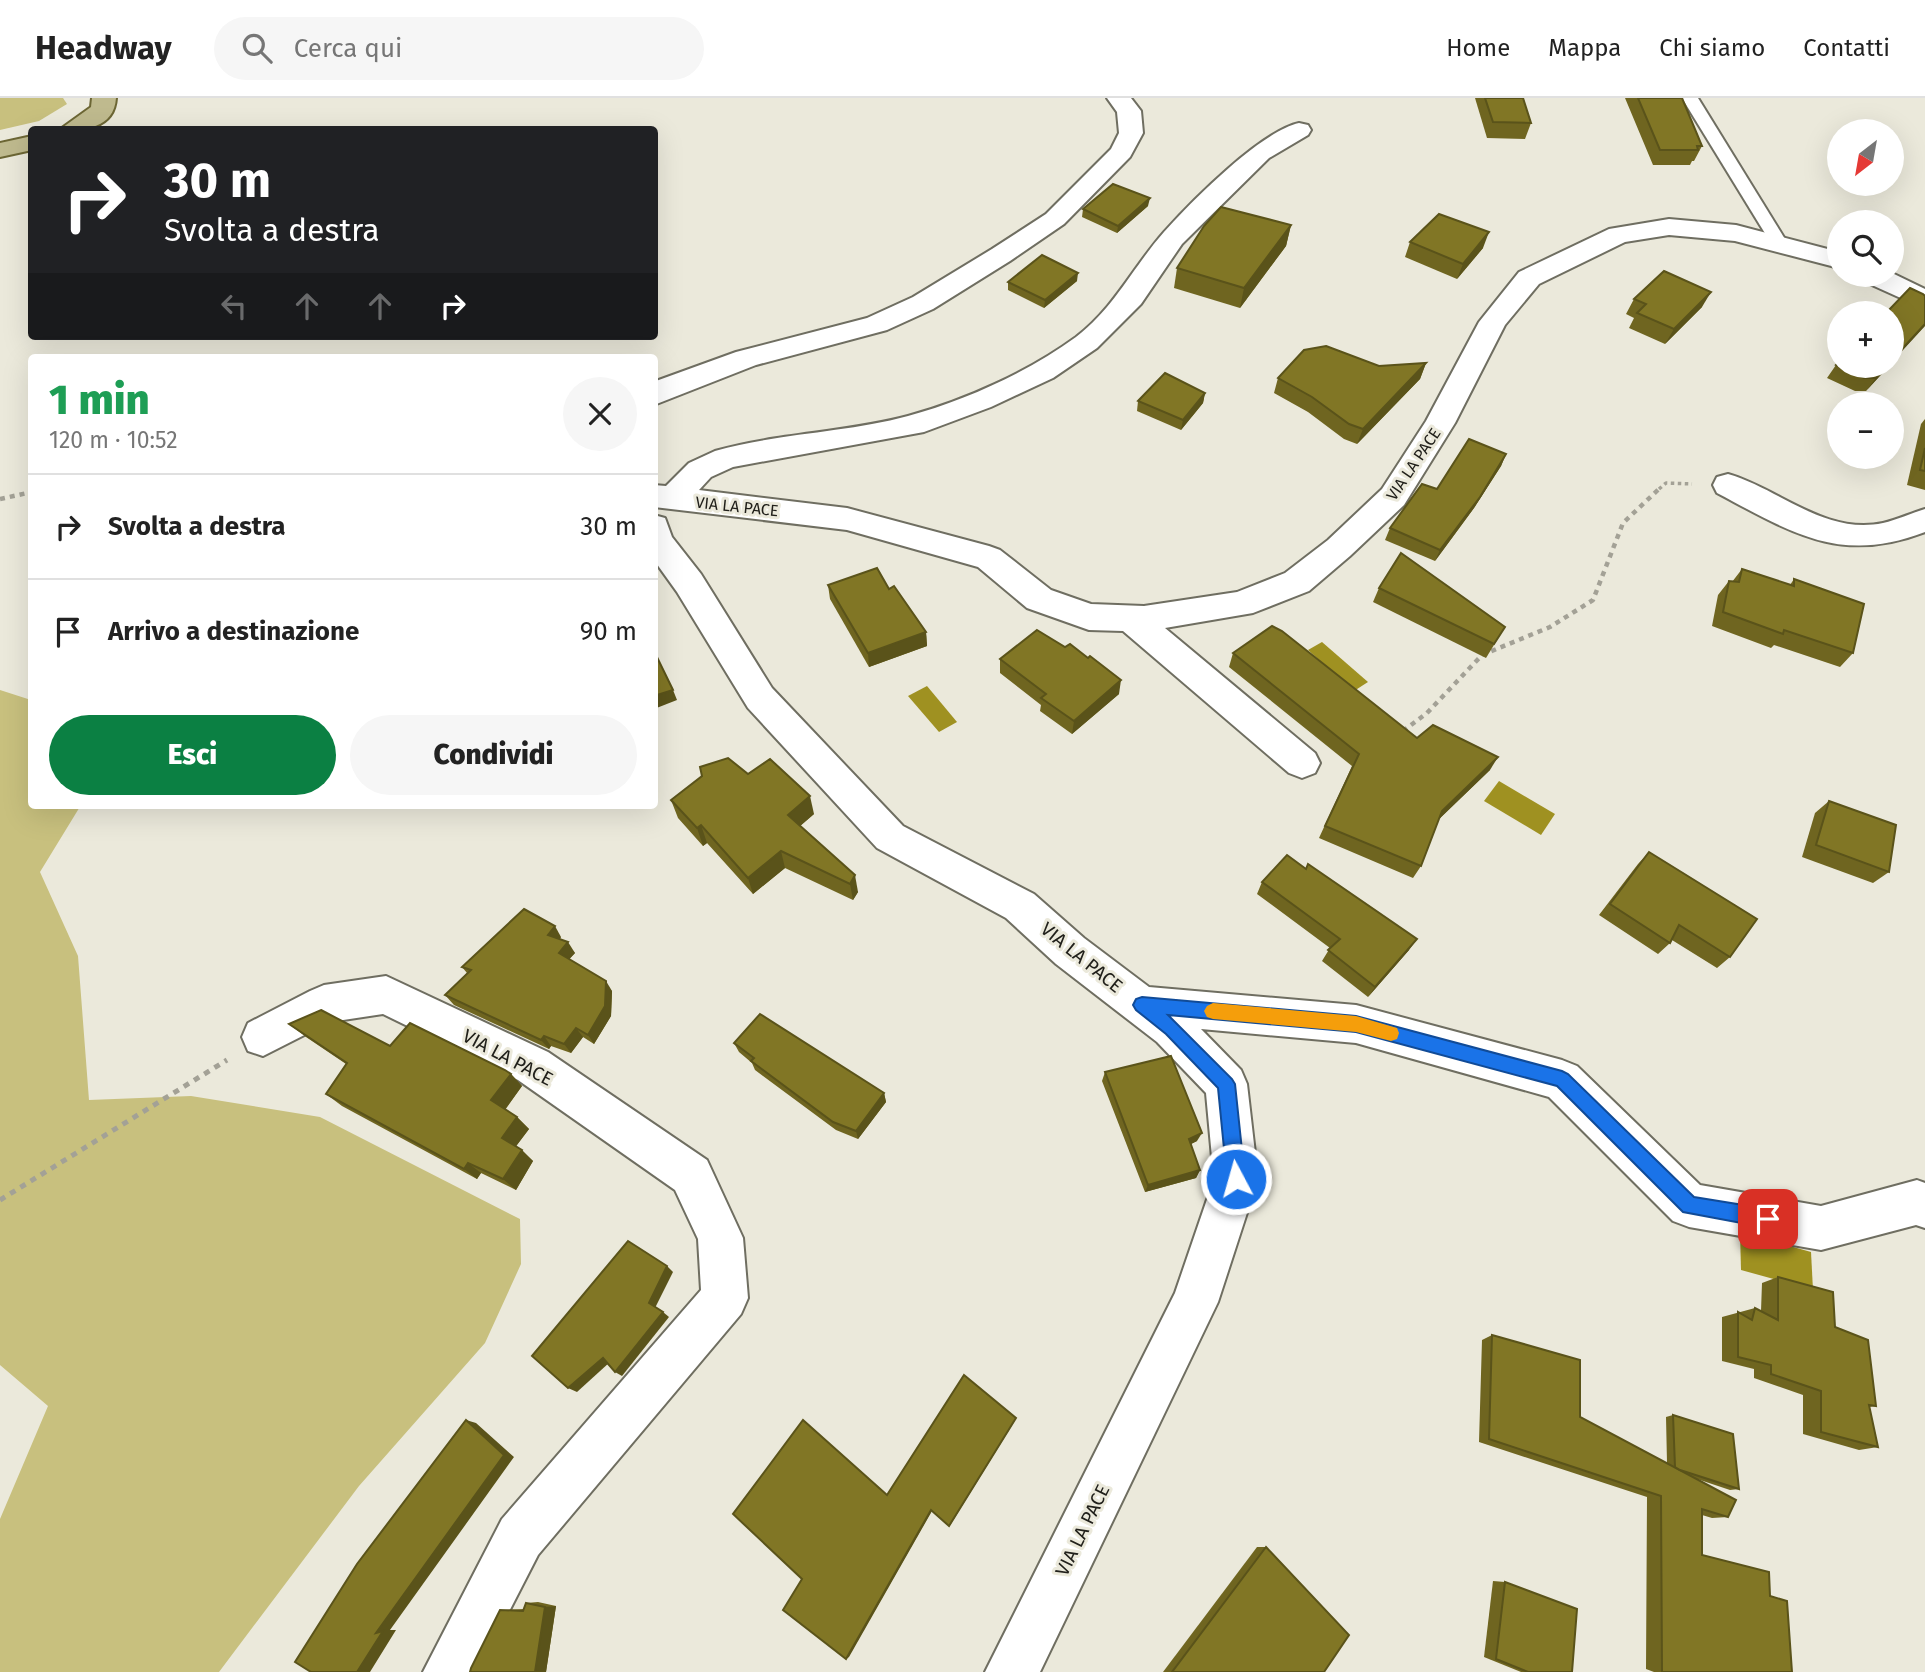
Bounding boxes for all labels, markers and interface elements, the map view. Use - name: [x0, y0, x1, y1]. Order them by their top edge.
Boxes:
- search box: [214, 17, 704, 80]
- text: Headway: [35, 28, 172, 68]
- icon: search: [238, 29, 276, 67]
- text: Cerca qui: [294, 33, 402, 64]
- text: Home: [1446, 34, 1510, 62]
- text: Mappa: [1548, 34, 1621, 62]
- text: Chi siamo: [1659, 34, 1765, 62]
- text: Contatti: [1803, 34, 1890, 62]
- north arrow: [1827, 119, 1904, 196]
- map controls: [1827, 119, 1904, 469]
- text: 30 m: [164, 151, 271, 210]
- icon: right: [49, 154, 140, 245]
- button: search: [1827, 210, 1904, 287]
- text: Svolta a destra: [164, 211, 380, 249]
- icon: left: [215, 287, 253, 325]
- icon: ahead: [288, 287, 326, 325]
- icon: ahead: [361, 287, 399, 325]
- icon: right: [434, 287, 472, 325]
- button: +: [1827, 301, 1904, 378]
- text: 1 min: [49, 375, 150, 425]
- button: close: [563, 377, 637, 451]
- button: −: [1827, 392, 1904, 469]
- street label: VIA LA PACE: [1382, 424, 1445, 504]
- text: 120 m · 10:52: [49, 426, 178, 454]
- street label: VIA LA PACE: [695, 493, 779, 520]
- icon: right: [49, 508, 87, 546]
- text: Svolta a destra: [108, 511, 286, 542]
- text: 30 m: [580, 511, 637, 542]
- icon: arrive: [49, 613, 87, 651]
- text: Arrivo a destinazione: [108, 616, 359, 647]
- text: 90 m: [580, 616, 637, 647]
- button: Esci: [49, 715, 336, 795]
- button: Condividi: [350, 715, 637, 795]
- street label: VIA LA PACE: [1036, 917, 1127, 997]
- street label: VIA LA PACE: [459, 1024, 557, 1091]
- position arrow: [1199, 1142, 1273, 1216]
- pin: [1738, 1189, 1798, 1249]
- icon: arrive: [1749, 1200, 1787, 1238]
- street label: VIA LA PACE: [1050, 1481, 1114, 1580]

